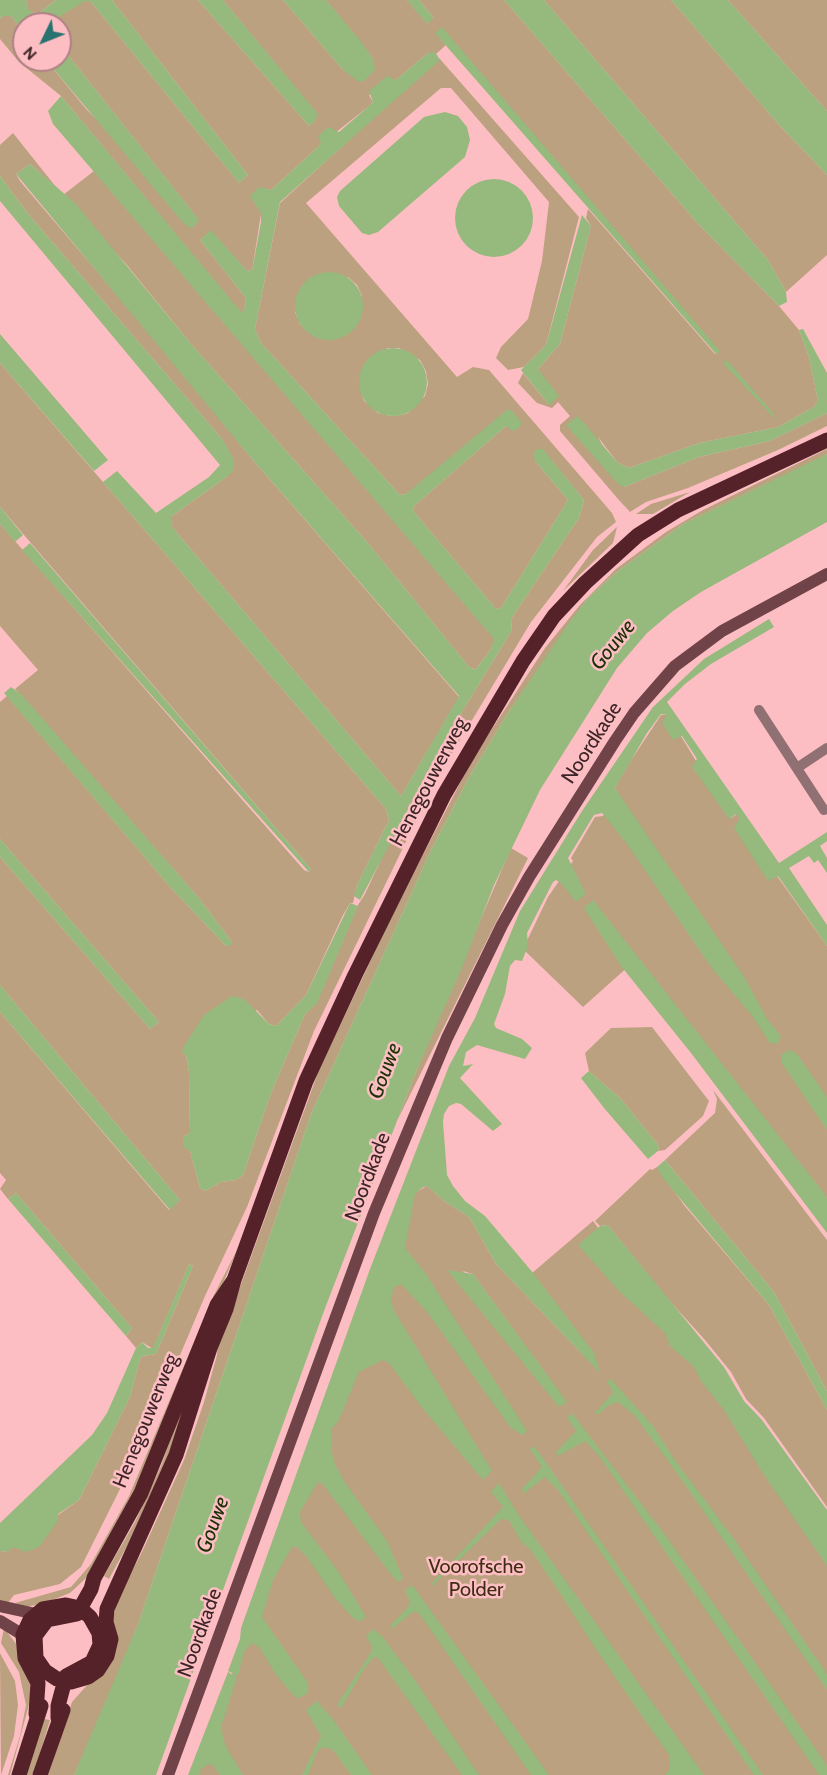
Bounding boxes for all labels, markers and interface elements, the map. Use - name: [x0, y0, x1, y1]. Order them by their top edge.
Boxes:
- north arrow: [12, 12, 72, 72]
- text: N: [19, 43, 41, 64]
- water label: Gouwe: [585, 615, 641, 675]
- street label: Noordkade: [557, 698, 627, 788]
- street label: Henegouwerweg: [385, 713, 473, 851]
- water label: Gouwe: [363, 1040, 407, 1102]
- street label: Noordkade: [340, 1129, 396, 1225]
- street label: Henegouwerweg: [108, 1350, 184, 1492]
- water label: Gouwe: [191, 1494, 235, 1556]
- park label: Voorofsche Polder: [428, 1555, 524, 1602]
- street label: Noordkade: [173, 1585, 227, 1681]

